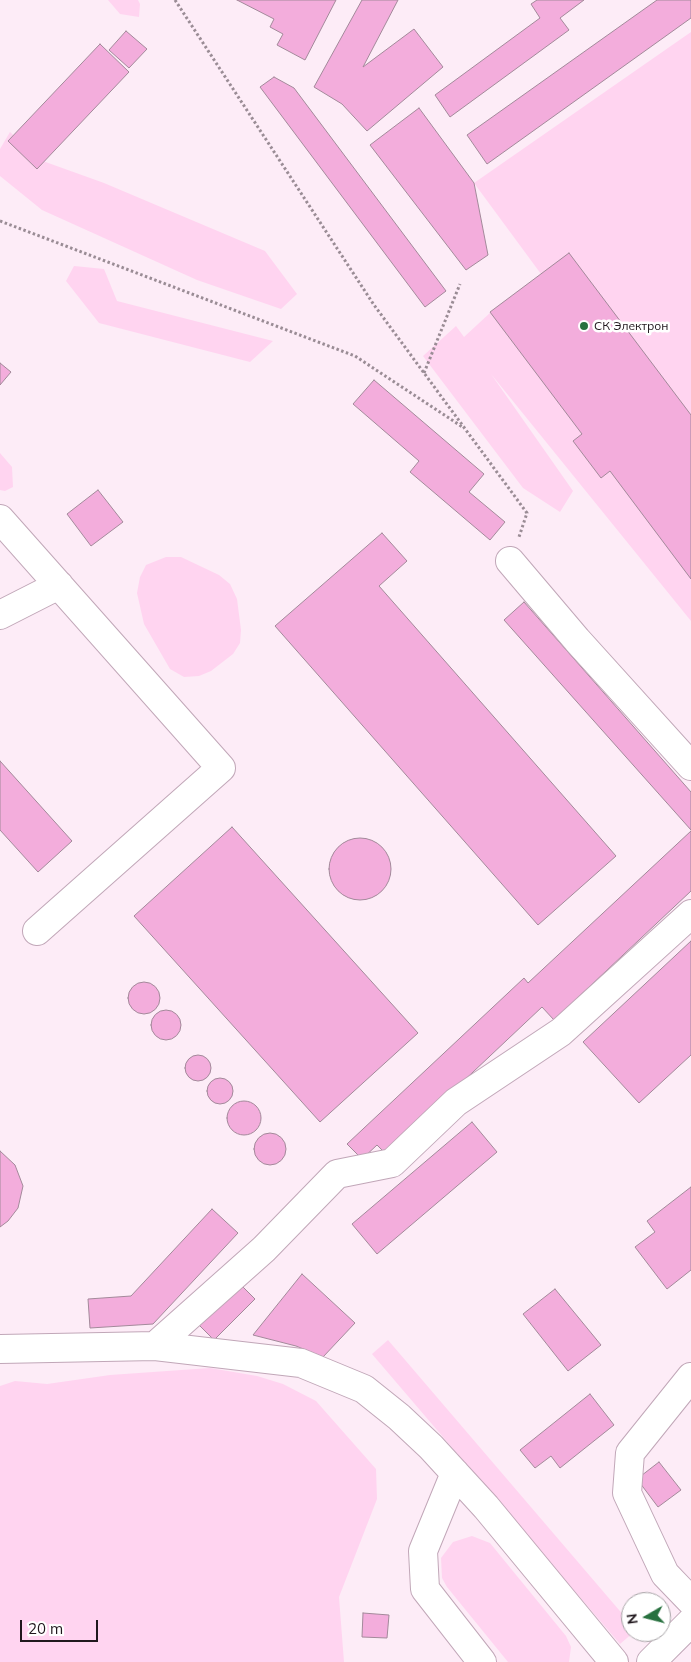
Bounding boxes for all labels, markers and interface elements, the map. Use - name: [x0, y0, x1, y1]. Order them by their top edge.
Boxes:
- place label: СК Электрон: [594, 319, 668, 333]
- marker: СК Электрон: [578, 320, 590, 332]
- north arrow: [621, 1592, 671, 1642]
- scale bar: [22, 1610, 100, 1642]
- text: N: [622, 1612, 642, 1625]
- text: 20 m: [28, 1619, 63, 1638]

